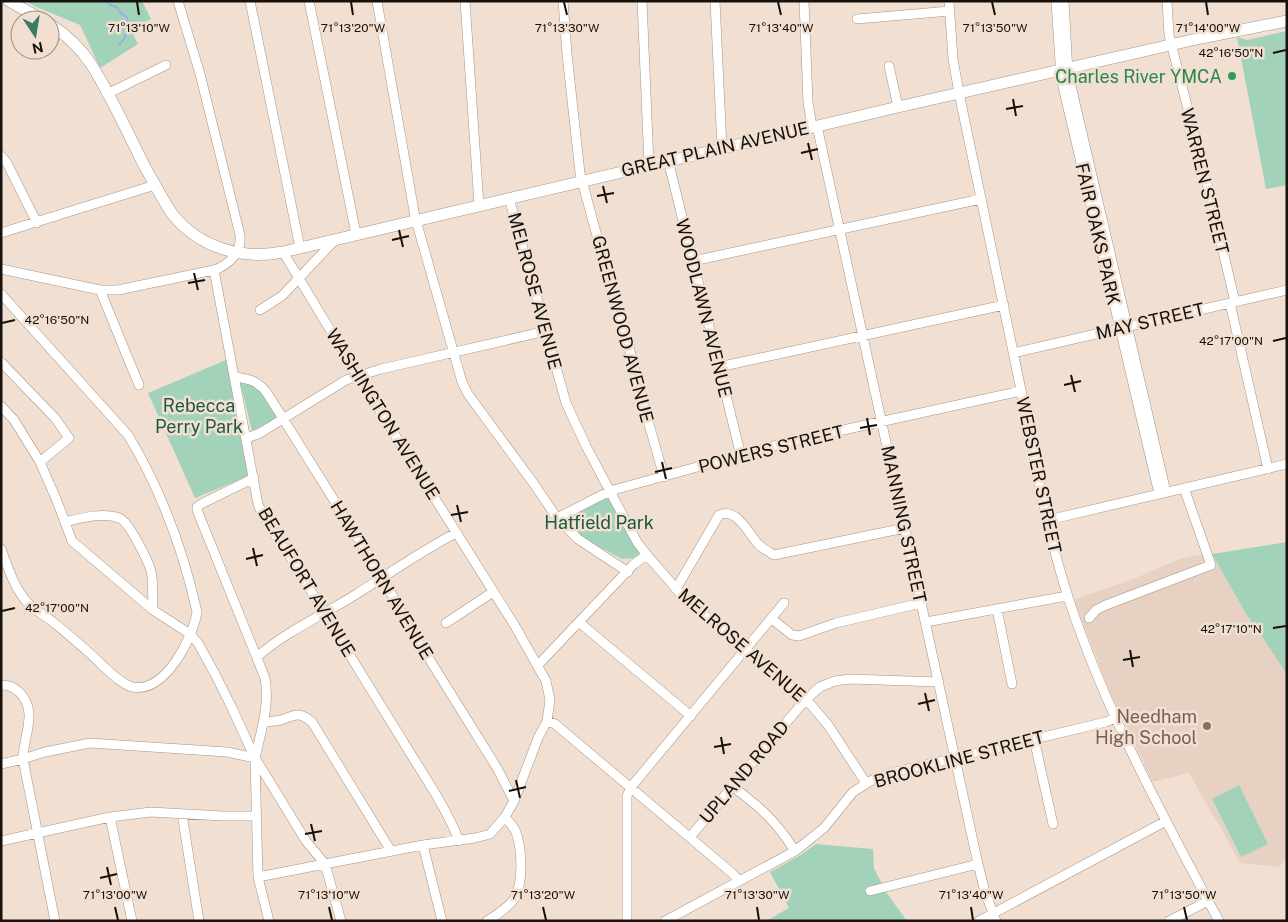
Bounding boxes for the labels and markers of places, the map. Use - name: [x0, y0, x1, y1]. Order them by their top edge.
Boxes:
- place label: Charles River YMCA: [1055, 66, 1222, 87]
- marker: Charles River YMCA: [1226, 70, 1238, 82]
- place label: Needham High School: [1095, 706, 1197, 748]
- marker: Needham High School: [1201, 720, 1213, 732]

